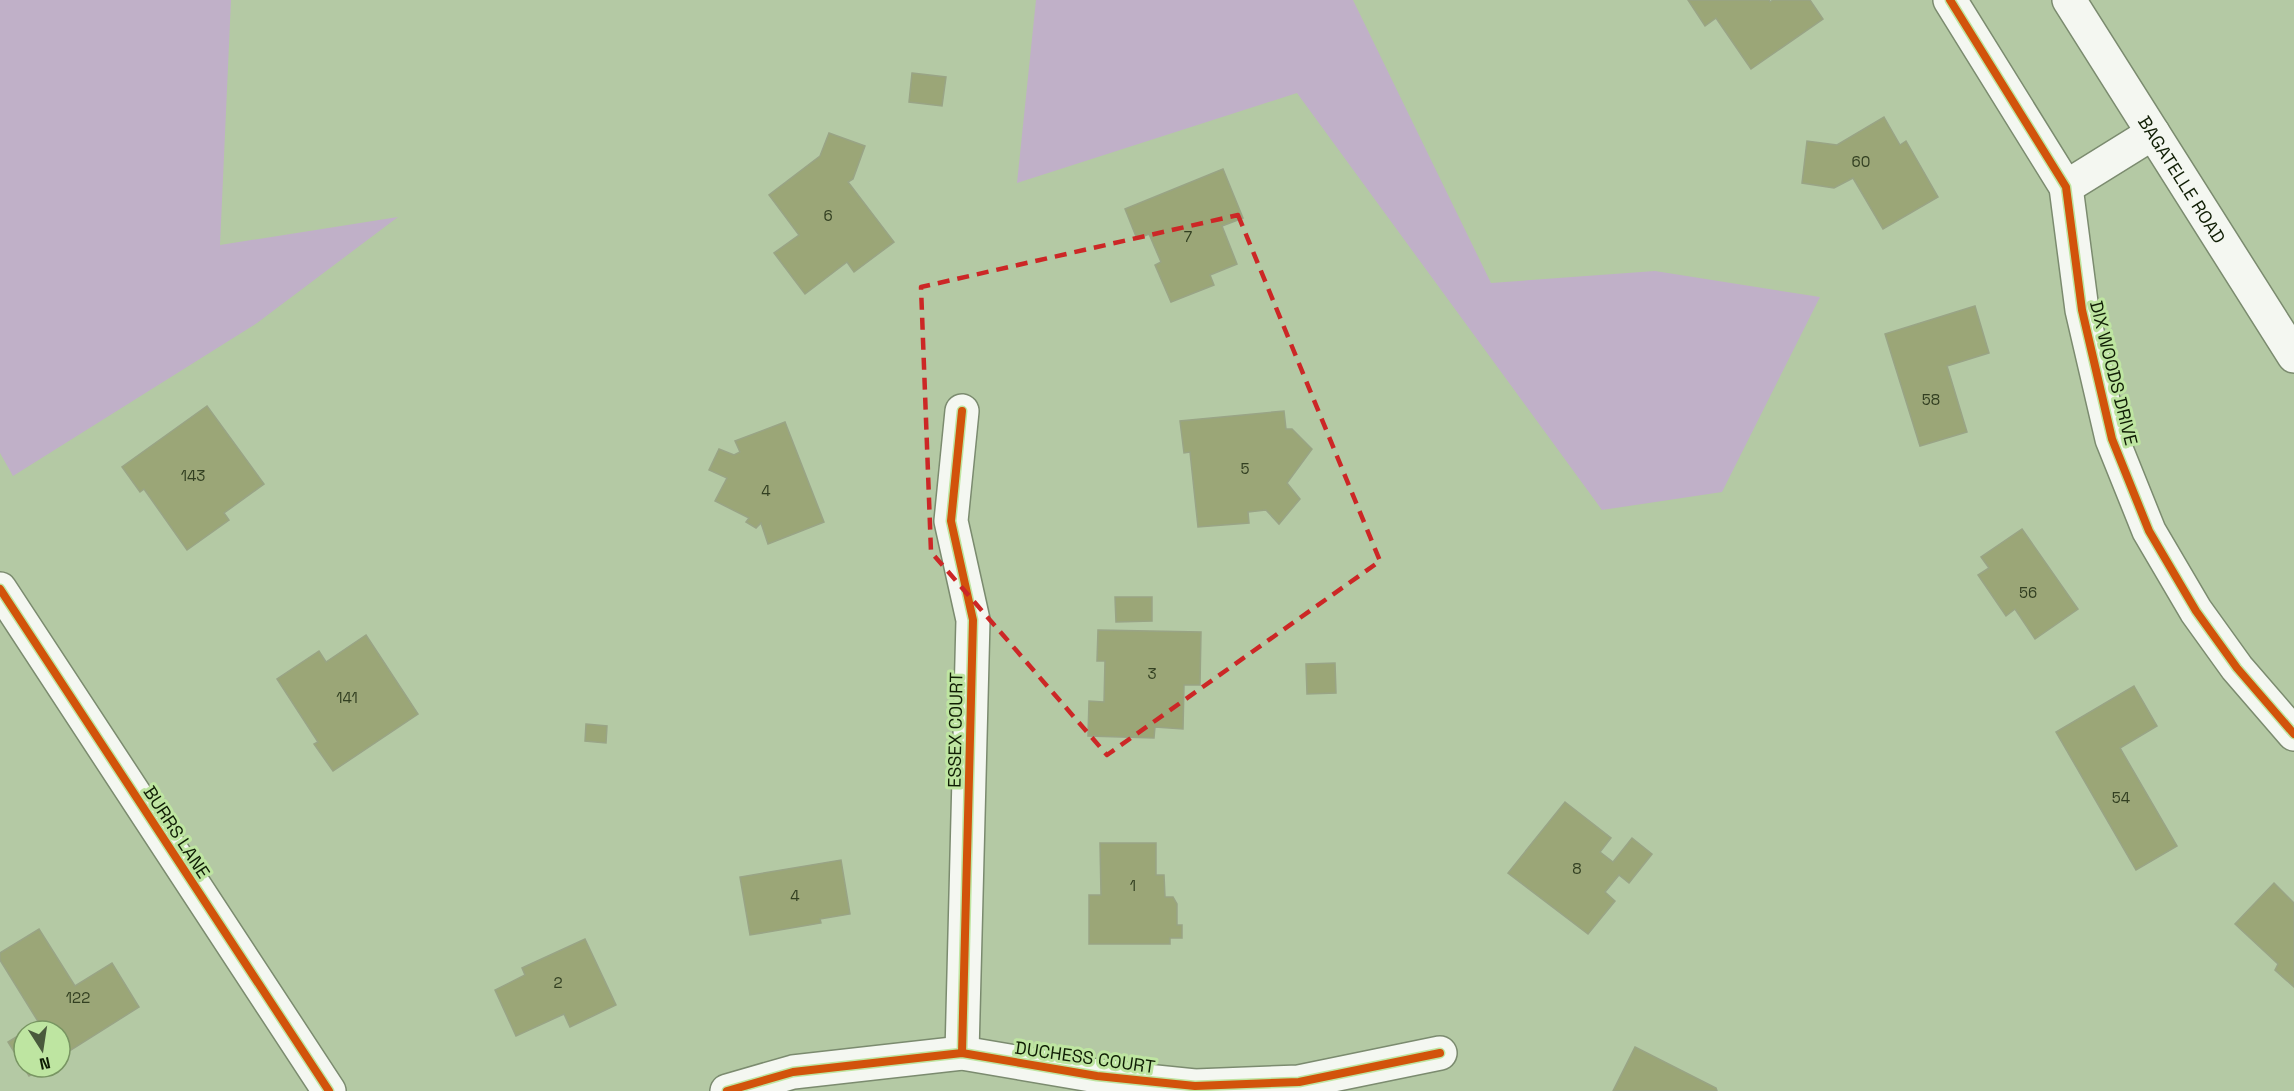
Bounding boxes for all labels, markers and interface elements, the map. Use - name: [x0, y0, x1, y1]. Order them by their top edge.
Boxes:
- street label: BAGATELLE ROAD: [2133, 111, 2231, 247]
- house number: 60: [1852, 152, 1870, 171]
- house number: 6: [823, 206, 833, 225]
- house number: 7: [1184, 227, 1192, 246]
- street label: DIX WOODS DRIVE: [2085, 298, 2143, 448]
- house number: 58: [1922, 390, 1940, 409]
- house number: 5: [1241, 459, 1250, 478]
- house number: 143: [181, 466, 205, 485]
- house number: 4: [761, 481, 771, 500]
- house number: 56: [2019, 583, 2037, 602]
- house number: 3: [1147, 664, 1157, 683]
- street label: ESSEX COURT: [942, 672, 968, 788]
- house number: 141: [336, 688, 358, 707]
- street label: BURRS LANE: [139, 781, 215, 883]
- house number: 54: [2112, 788, 2130, 807]
- house number: 8: [1572, 859, 1582, 878]
- house number: 1: [1130, 876, 1136, 895]
- house number: 4: [790, 886, 800, 905]
- house number: 2: [553, 973, 563, 992]
- house number: 122: [66, 988, 90, 1007]
- north arrow: [12, 1019, 72, 1079]
- street label: DUCHESS COURT: [1013, 1036, 1157, 1078]
- text: N: [38, 1052, 52, 1075]

